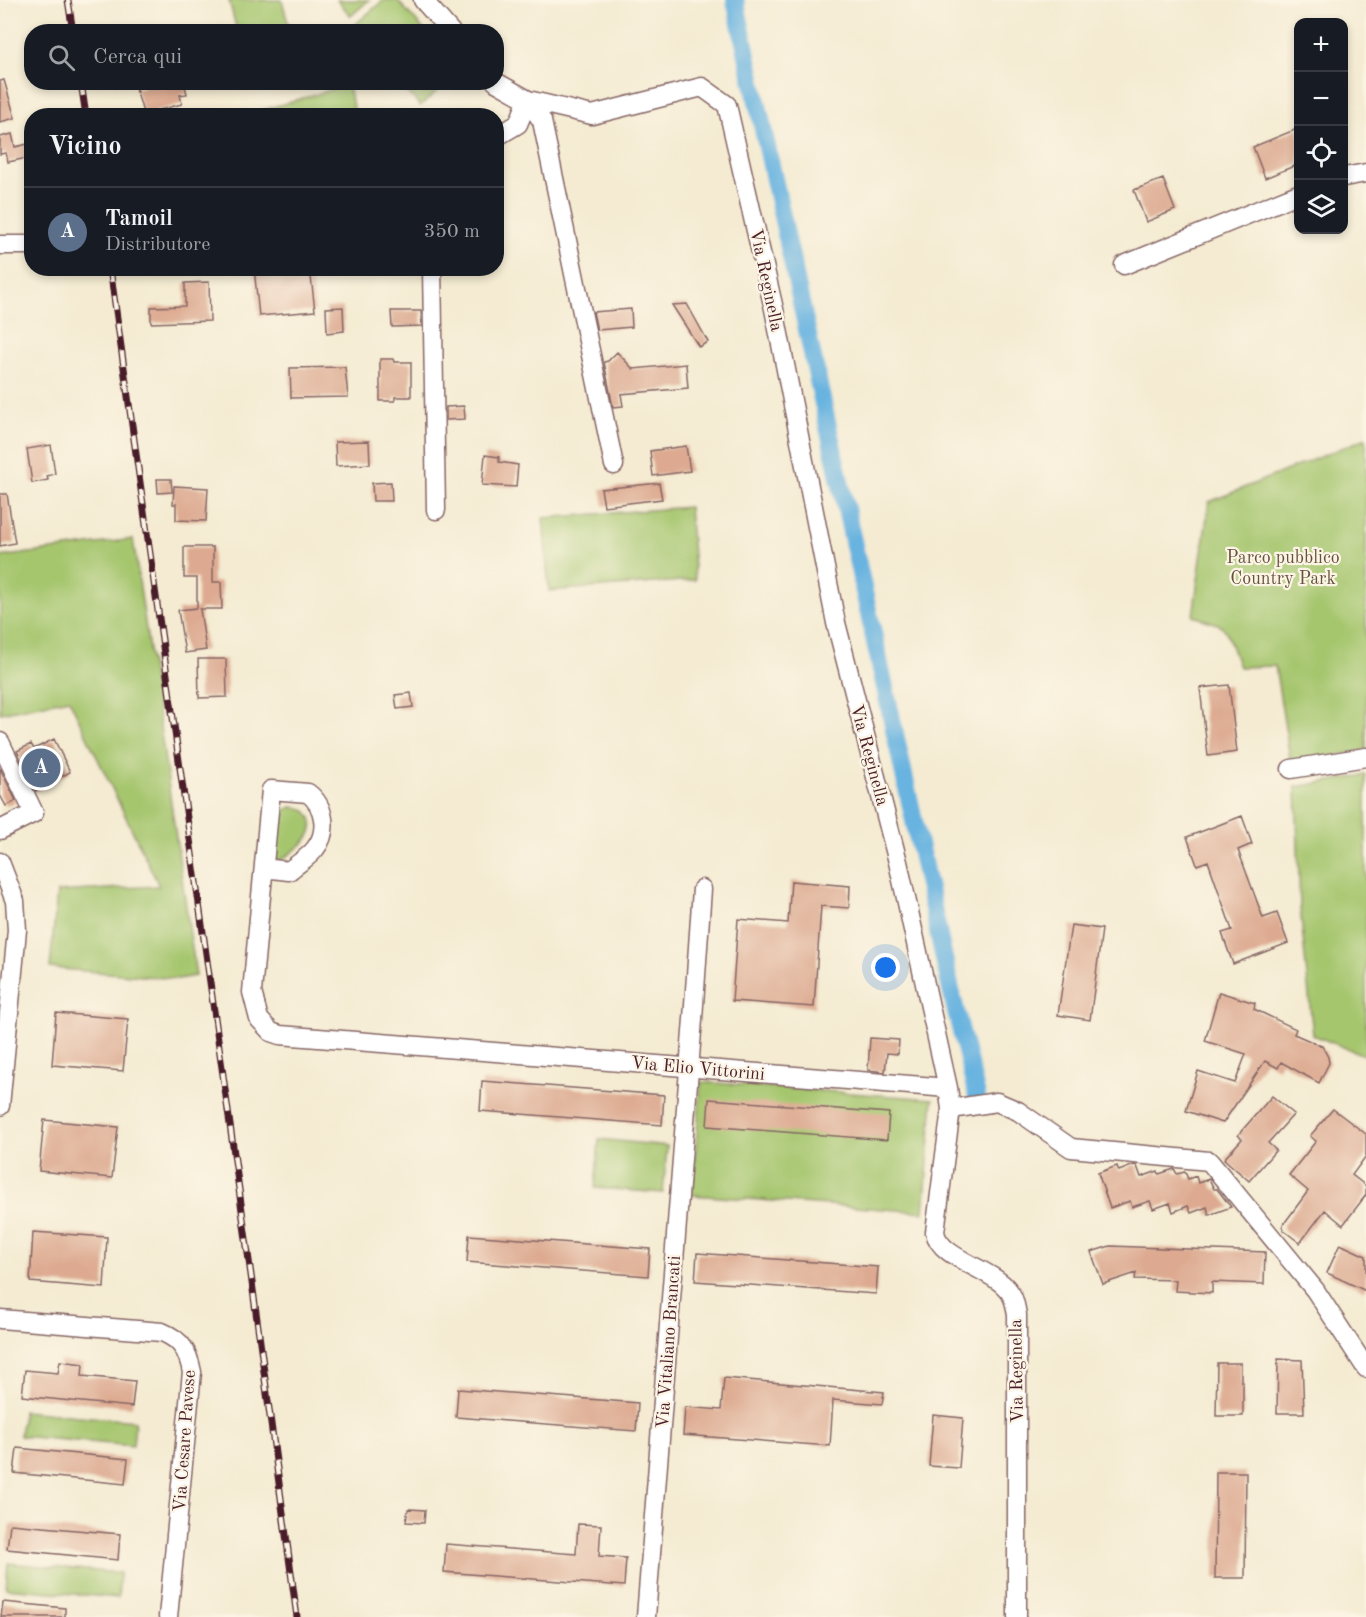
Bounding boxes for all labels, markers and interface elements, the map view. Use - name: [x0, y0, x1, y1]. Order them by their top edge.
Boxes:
- map controls: [1294, 18, 1348, 234]
- button: +: [1294, 18, 1348, 72]
- search box: [24, 24, 504, 90]
- icon: search: [45, 41, 78, 74]
- text: Cerca qui: [93, 46, 182, 68]
- button: −: [1294, 72, 1348, 126]
- button: locate: [1294, 126, 1348, 180]
- text: Vicino: [48, 134, 122, 160]
- button: layers: [1294, 180, 1348, 234]
- text: Tamoil: [105, 208, 173, 230]
- text: A: [60, 222, 75, 242]
- text: 350 m: [424, 222, 480, 242]
- street label: Via Reginella: [746, 227, 786, 333]
- text: Distributore: [105, 235, 211, 255]
- park label: Parco pubblico Country Park: [1226, 549, 1340, 588]
- street label: Via Reginella: [847, 703, 891, 808]
- pin: A: [22, 746, 60, 790]
- your location: [871, 953, 900, 982]
- street label: Via Elio Vittorini: [630, 1054, 766, 1084]
- street label: Via Vitaliano Brancati: [654, 1255, 684, 1429]
- street label: Via Reginella: [1007, 1319, 1027, 1423]
- street label: Via Cesare Pavese: [171, 1369, 199, 1513]

